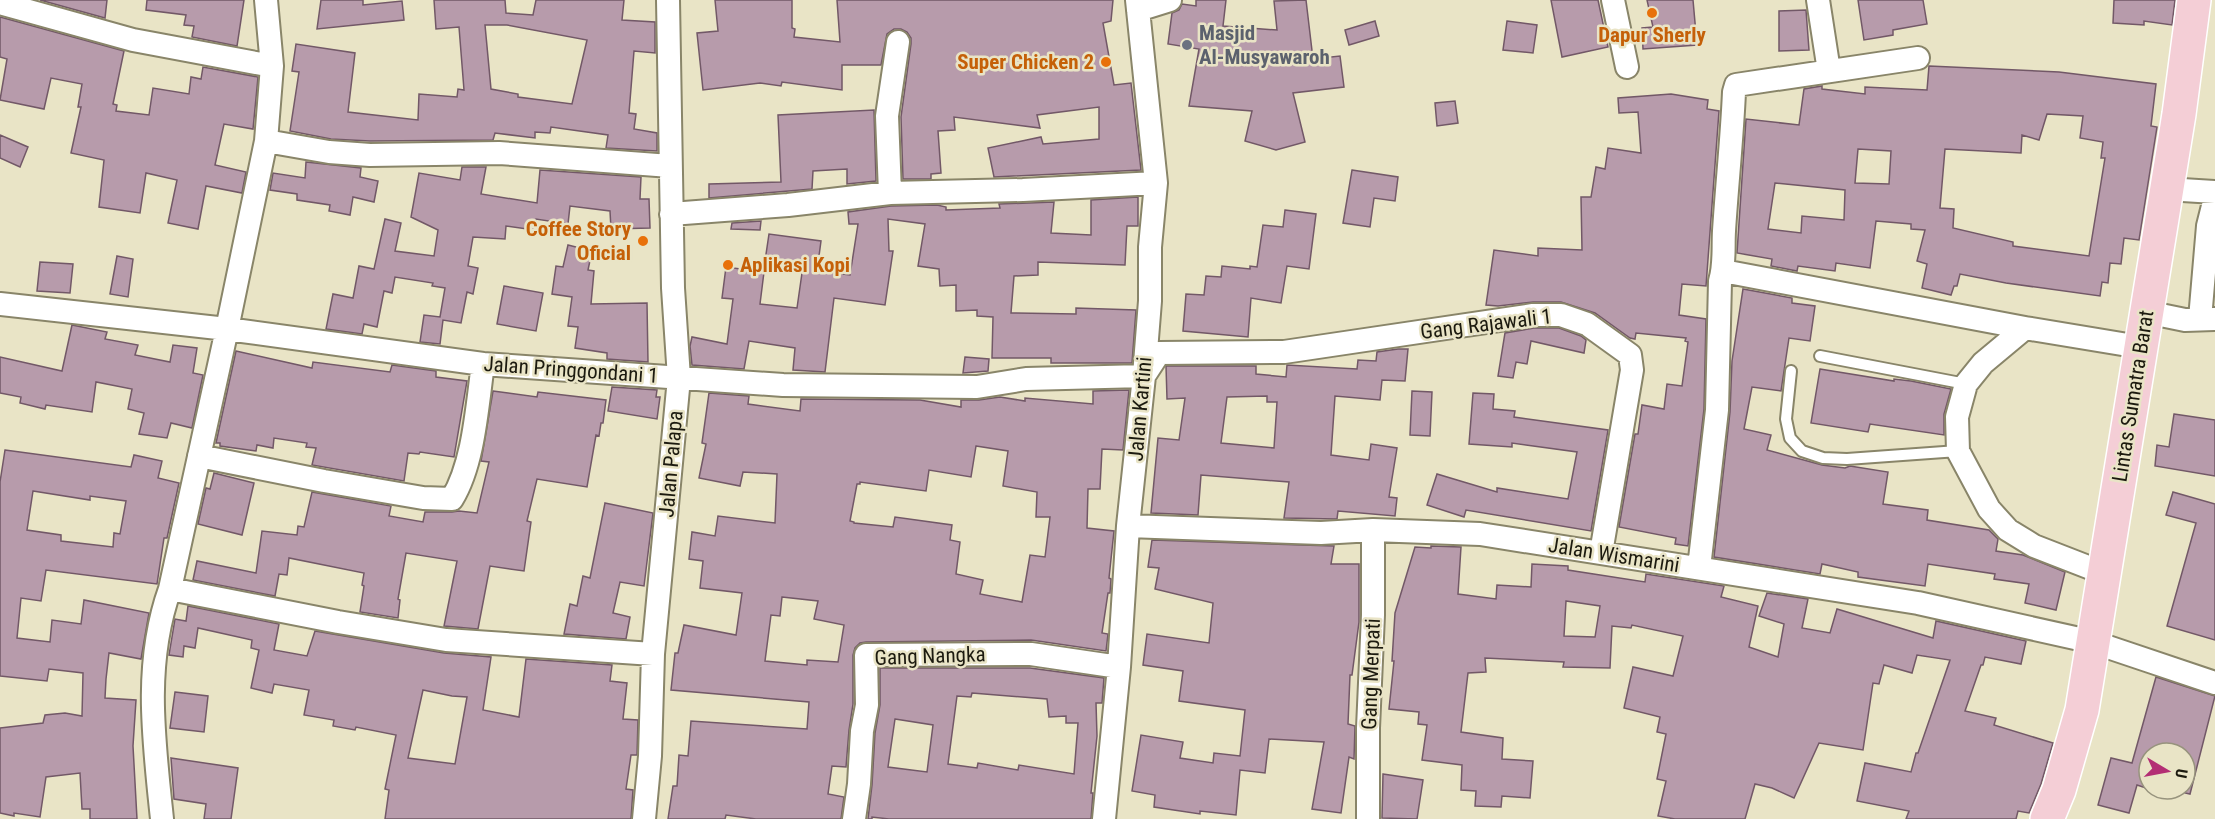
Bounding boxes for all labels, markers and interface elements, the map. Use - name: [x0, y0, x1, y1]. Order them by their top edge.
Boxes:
- marker: Dapur Sherly: [1645, 6, 1659, 20]
- place label: Masjid Al-Musyawaroh: [1199, 21, 1330, 69]
- place label: Dapur Sherly: [1598, 23, 1706, 47]
- marker: Masjid Al-Musyawaroh: [1180, 38, 1194, 52]
- place label: Super Chicken 2: [957, 50, 1094, 74]
- marker: Super Chicken 2: [1099, 55, 1113, 69]
- place label: Coffee Story Oficial: [526, 217, 632, 265]
- marker: Coffee Story Oficial: [636, 234, 650, 248]
- place label: Aplikasi Kopi: [740, 253, 850, 277]
- marker: Aplikasi Kopi: [721, 258, 735, 272]
- street label: Gang Rajawali 1: [1419, 304, 1553, 344]
- street label: Lintas Sumatra Barat: [2108, 308, 2158, 484]
- street label: Jalan Pringgondani 1: [483, 352, 659, 388]
- street label: Jalan Kartini: [1123, 356, 1157, 462]
- street label: Jalan Palapa: [654, 410, 688, 518]
- street label: Jalan Wismarini: [1547, 533, 1681, 577]
- street label: Gang Merpati: [1357, 618, 1385, 730]
- street label: Gang Nangka: [874, 642, 986, 670]
- north arrow: [2137, 741, 2197, 801]
- text: U: [2171, 767, 2191, 780]

